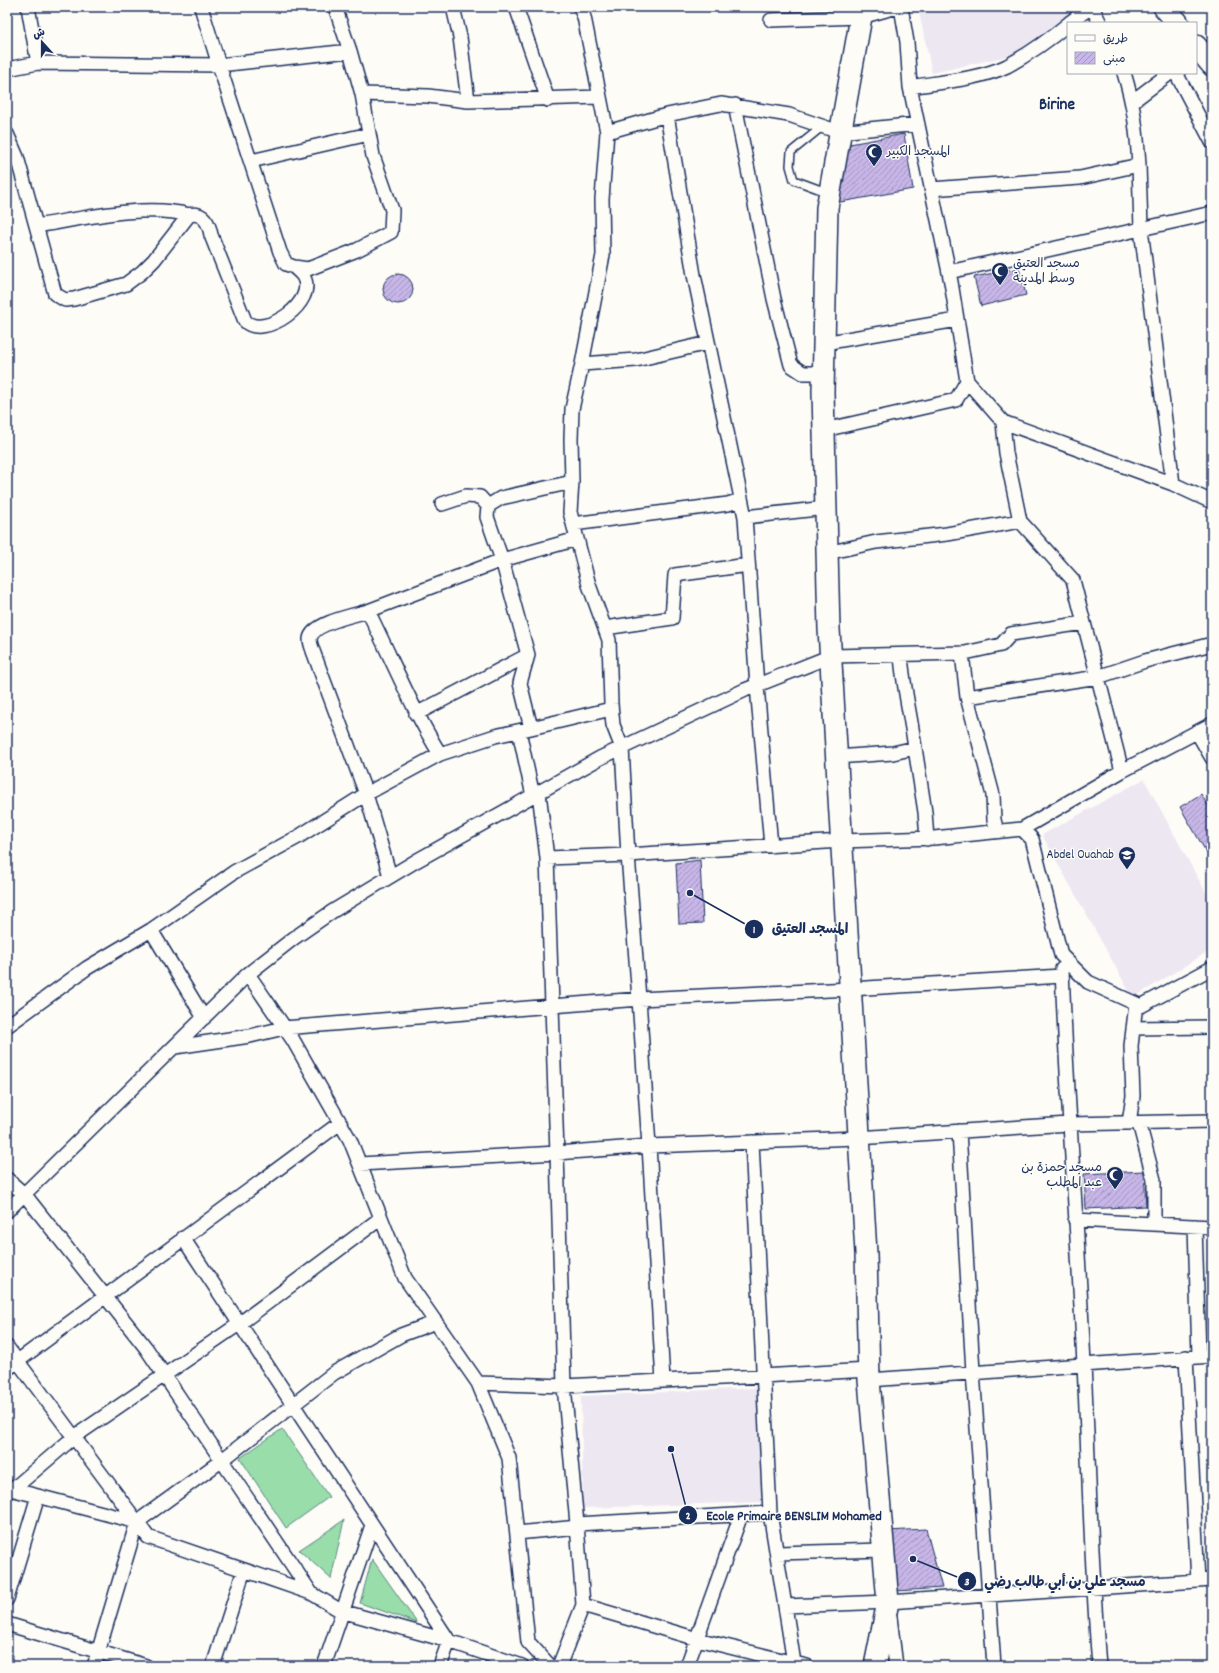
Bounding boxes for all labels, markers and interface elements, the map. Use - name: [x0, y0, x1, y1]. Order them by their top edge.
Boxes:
- north arrow: [22, 22, 62, 62]
- legend: [1067, 22, 1197, 74]
- text: ش: [31, 25, 48, 44]
- text: طريق: [1103, 31, 1128, 48]
- text: مبنى: [1103, 51, 1126, 68]
- district label: Birine: [1039, 94, 1075, 118]
- mosque icon: المسجد الكبير: [864, 142, 884, 167]
- place label: المسجد الكبير: [886, 143, 950, 162]
- place label: مسجد العتيق وسط المدينة: [1013, 255, 1080, 289]
- mosque icon: مسجد العتيق وسط المدينة: [990, 261, 1010, 286]
- school or university icon: Abdel Ouahab: [1117, 845, 1137, 870]
- place label: Abdel Ouahab: [1047, 846, 1114, 865]
- callout: المسجد العتيق: [744, 916, 857, 942]
- text: المسجد العتيق: [772, 920, 849, 940]
- text: 1: [753, 922, 756, 939]
- place label: مسجد حمزة بن عبد المطلب: [1021, 1159, 1102, 1193]
- mosque icon: مسجد حمزة بن عبد المطلب: [1105, 1165, 1125, 1190]
- callout: Ecole Primaire BENSLIM Mohamed: [678, 1502, 889, 1528]
- text: Ecole Primaire BENSLIM Mohamed: [706, 1507, 882, 1527]
- text: 2: [685, 1508, 691, 1525]
- callout: مسجد علي بن أبي طالب رضي: [957, 1568, 1154, 1594]
- text: مسجد علي بن أبي طالب رضي: [984, 1572, 1146, 1594]
- text: 3: [964, 1574, 970, 1591]

